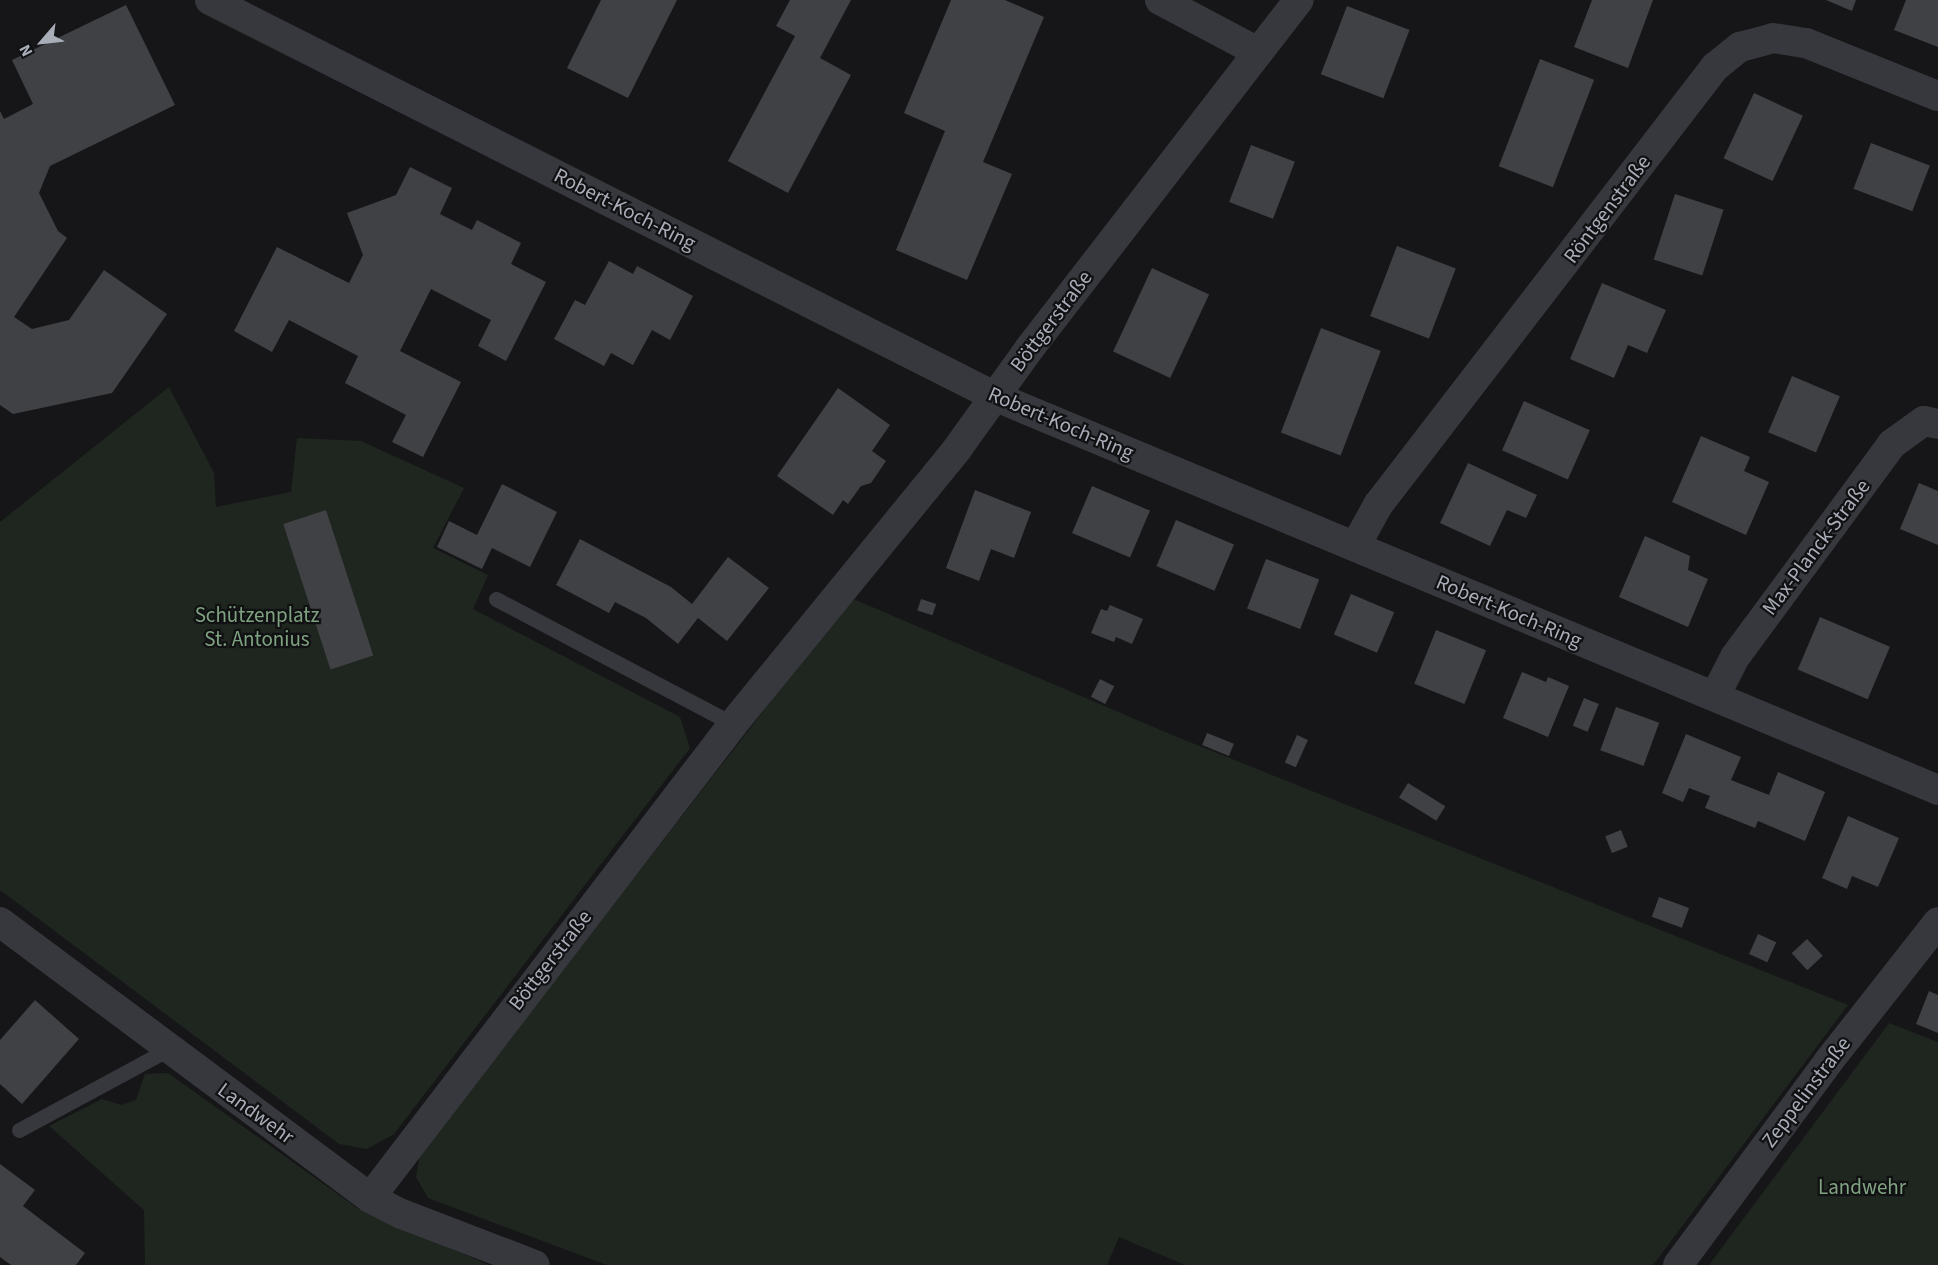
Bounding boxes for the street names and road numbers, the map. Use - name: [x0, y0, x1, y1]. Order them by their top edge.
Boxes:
- street label: Röntgenstraße: [1558, 150, 1656, 268]
- street label: Robert-Koch-Ring: [550, 162, 700, 256]
- street label: Böttgerstraße: [1005, 265, 1097, 377]
- street label: Robert-Koch-Ring: [984, 381, 1138, 465]
- street label: Max-Planck-Straße: [1757, 474, 1875, 620]
- street label: Robert-Koch-Ring: [1432, 569, 1586, 653]
- street label: Böttgerstraße: [503, 905, 597, 1015]
- street label: Zeppelinstraße: [1756, 1032, 1856, 1152]
- street label: Landwehr: [213, 1077, 299, 1149]

